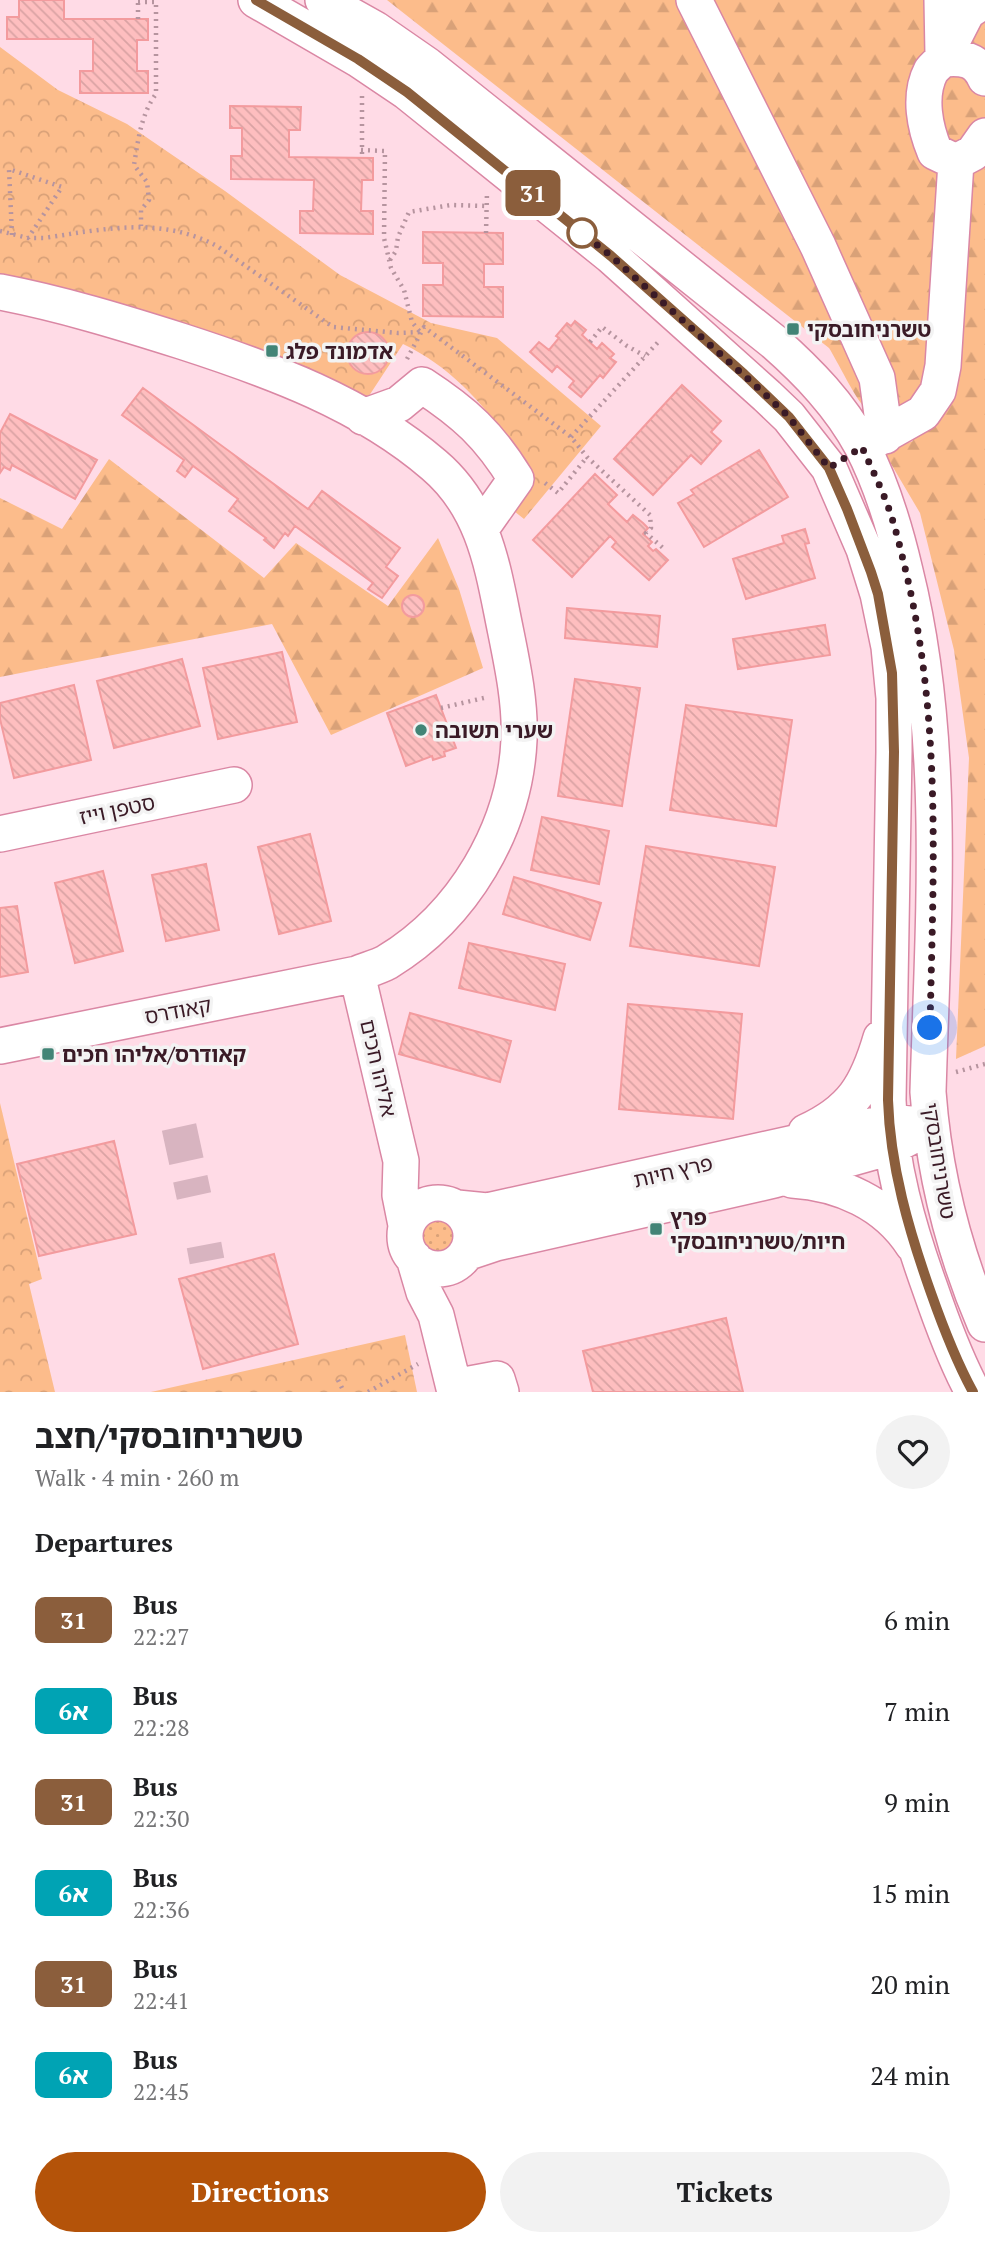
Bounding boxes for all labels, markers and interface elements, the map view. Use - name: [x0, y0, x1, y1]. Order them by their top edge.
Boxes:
- line badge: 31: [502, 170, 564, 216]
- text: 31: [519, 177, 547, 209]
- unlabelled marker: [567, 218, 597, 248]
- place label: טשרניחובסקי: [807, 315, 931, 343]
- marker: טשרניחובסקי: [785, 321, 801, 337]
- place label: אדמונד פלג: [286, 337, 393, 365]
- marker: אדמונד פלג: [264, 343, 280, 359]
- place label: שערי תשובה: [435, 716, 553, 744]
- marker: שערי תשובה: [413, 722, 429, 738]
- street label: סטפן וייז: [77, 787, 157, 831]
- street label: קאודרס: [142, 990, 214, 1030]
- your location: [912, 1010, 947, 1045]
- street label: אליהו חכים: [354, 1017, 404, 1119]
- place label: קאודרס/אליהו חכים: [62, 1040, 247, 1068]
- marker: קאודרס/אליהו חכים: [40, 1046, 56, 1062]
- street label: טשרניחובסקי: [917, 1101, 963, 1221]
- street label: פרץ חיות: [631, 1148, 715, 1194]
- place label: פרץ חיות/טשרניחובסקי: [670, 1203, 845, 1255]
- marker: פרץ חיות/טשרניחובסקי: [648, 1221, 664, 1237]
- text: טשרניחובסקי/חצב: [35, 1414, 303, 1457]
- button: heart: [876, 1415, 950, 1489]
- text: Walk · 4 min · 260 m: [35, 1462, 239, 1493]
- text: Departures: [35, 1525, 173, 1559]
- text: Bus: [133, 1587, 178, 1621]
- text: 6 min: [884, 1603, 950, 1637]
- text: 31: [60, 1604, 87, 1636]
- text: 22:27: [133, 1621, 190, 1652]
- text: Bus: [133, 1678, 178, 1712]
- text: 7 min: [884, 1694, 950, 1728]
- text: 6א: [59, 1695, 88, 1727]
- text: 22:28: [133, 1712, 190, 1743]
- text: Bus: [133, 1769, 178, 1803]
- text: 9 min: [884, 1785, 950, 1819]
- text: 31: [60, 1786, 87, 1818]
- text: 22:30: [133, 1803, 190, 1834]
- text: Bus: [133, 1860, 178, 1894]
- text: 15 min: [870, 1876, 950, 1910]
- text: 6א: [59, 1877, 88, 1909]
- text: 22:36: [133, 1894, 190, 1925]
- text: Bus: [133, 1951, 178, 1985]
- text: 20 min: [870, 1967, 950, 2001]
- text: 31: [60, 1968, 87, 2000]
- text: 22:41: [133, 1985, 190, 2016]
- text: Bus: [133, 2042, 178, 2076]
- text: 24 min: [870, 2058, 950, 2092]
- text: 6א: [59, 2059, 88, 2091]
- text: 22:45: [133, 2076, 190, 2107]
- button: Directions: [35, 2152, 486, 2232]
- button: Tickets: [500, 2152, 950, 2232]

